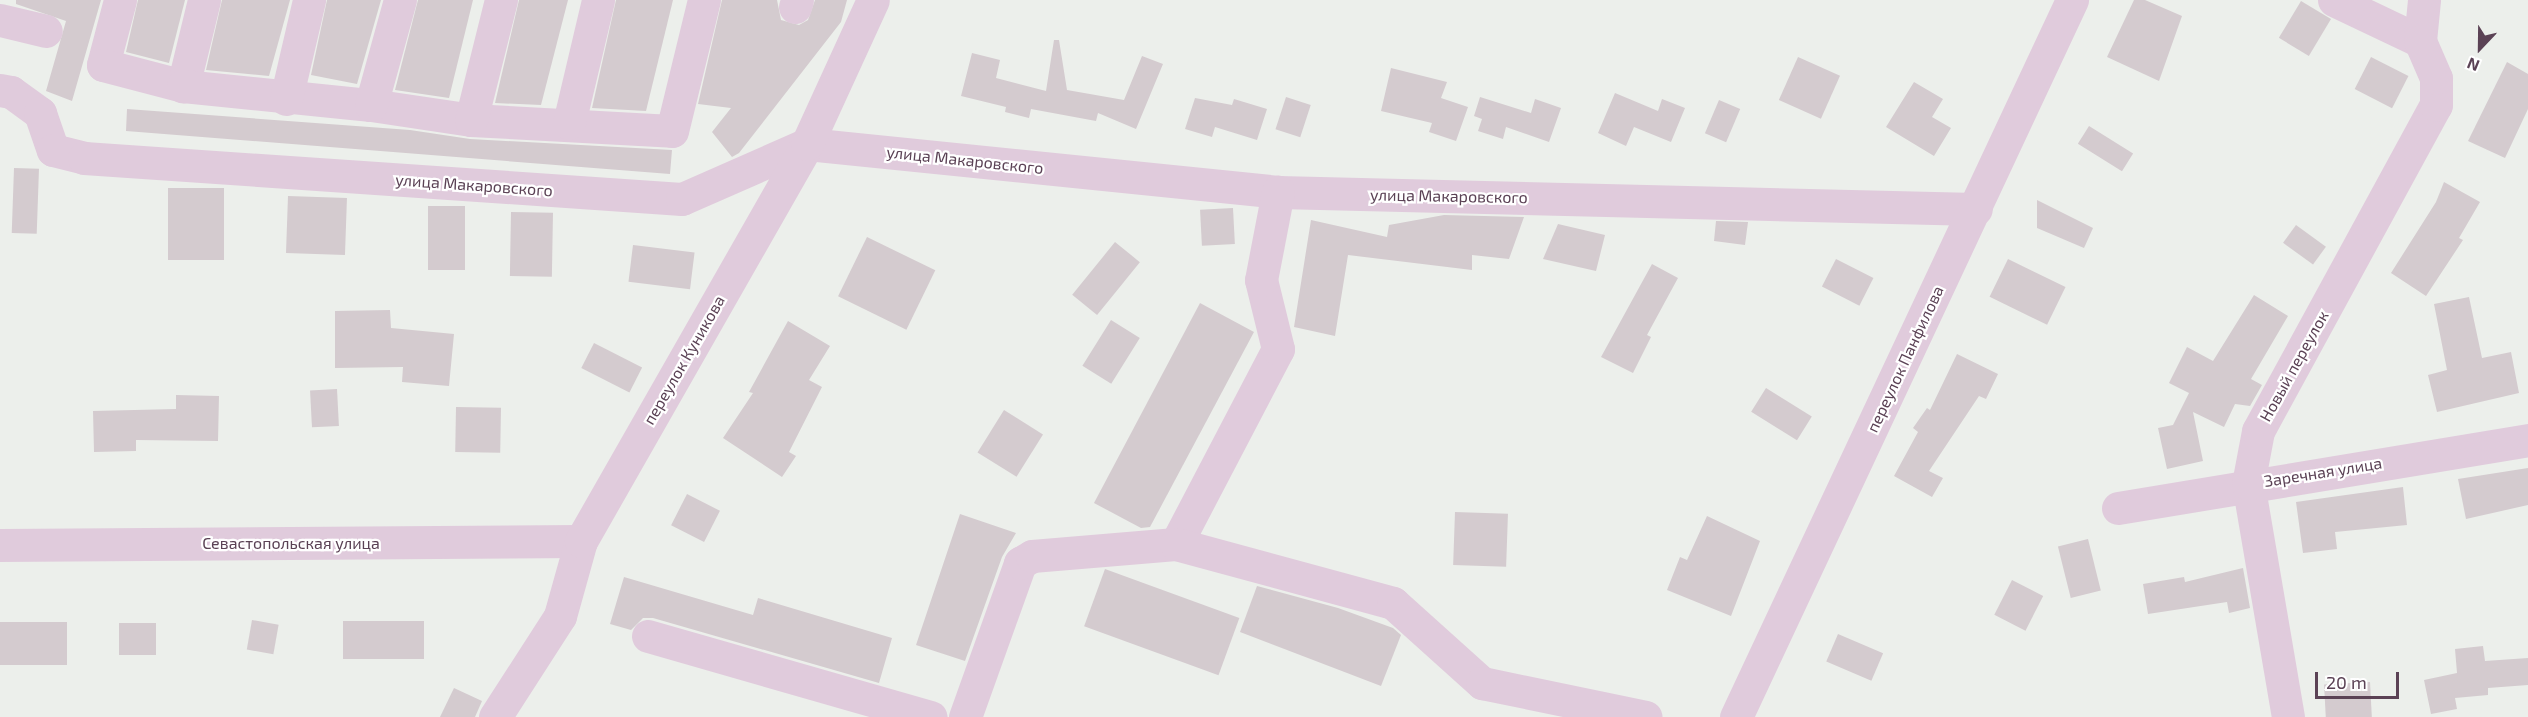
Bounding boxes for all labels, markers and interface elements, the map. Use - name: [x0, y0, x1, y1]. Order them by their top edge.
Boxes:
- north arrow: [2450, 18, 2510, 78]
- text: N: [2464, 54, 2482, 76]
- street label: улица Макаровского: [886, 142, 1044, 178]
- street label: улица Макаровского: [395, 170, 553, 200]
- street label: улица Макаровского: [1370, 185, 1528, 207]
- street label: переулок Панфилова: [1863, 283, 1947, 435]
- street label: переулок Куникова: [639, 292, 729, 428]
- street label: Новый переулок: [2256, 307, 2332, 425]
- street label: Заречная улица: [2263, 453, 2383, 491]
- street label: Севастопольская улица: [202, 533, 380, 553]
- scale bar: [2318, 660, 2402, 698]
- text: 20 m: [2326, 671, 2367, 693]

